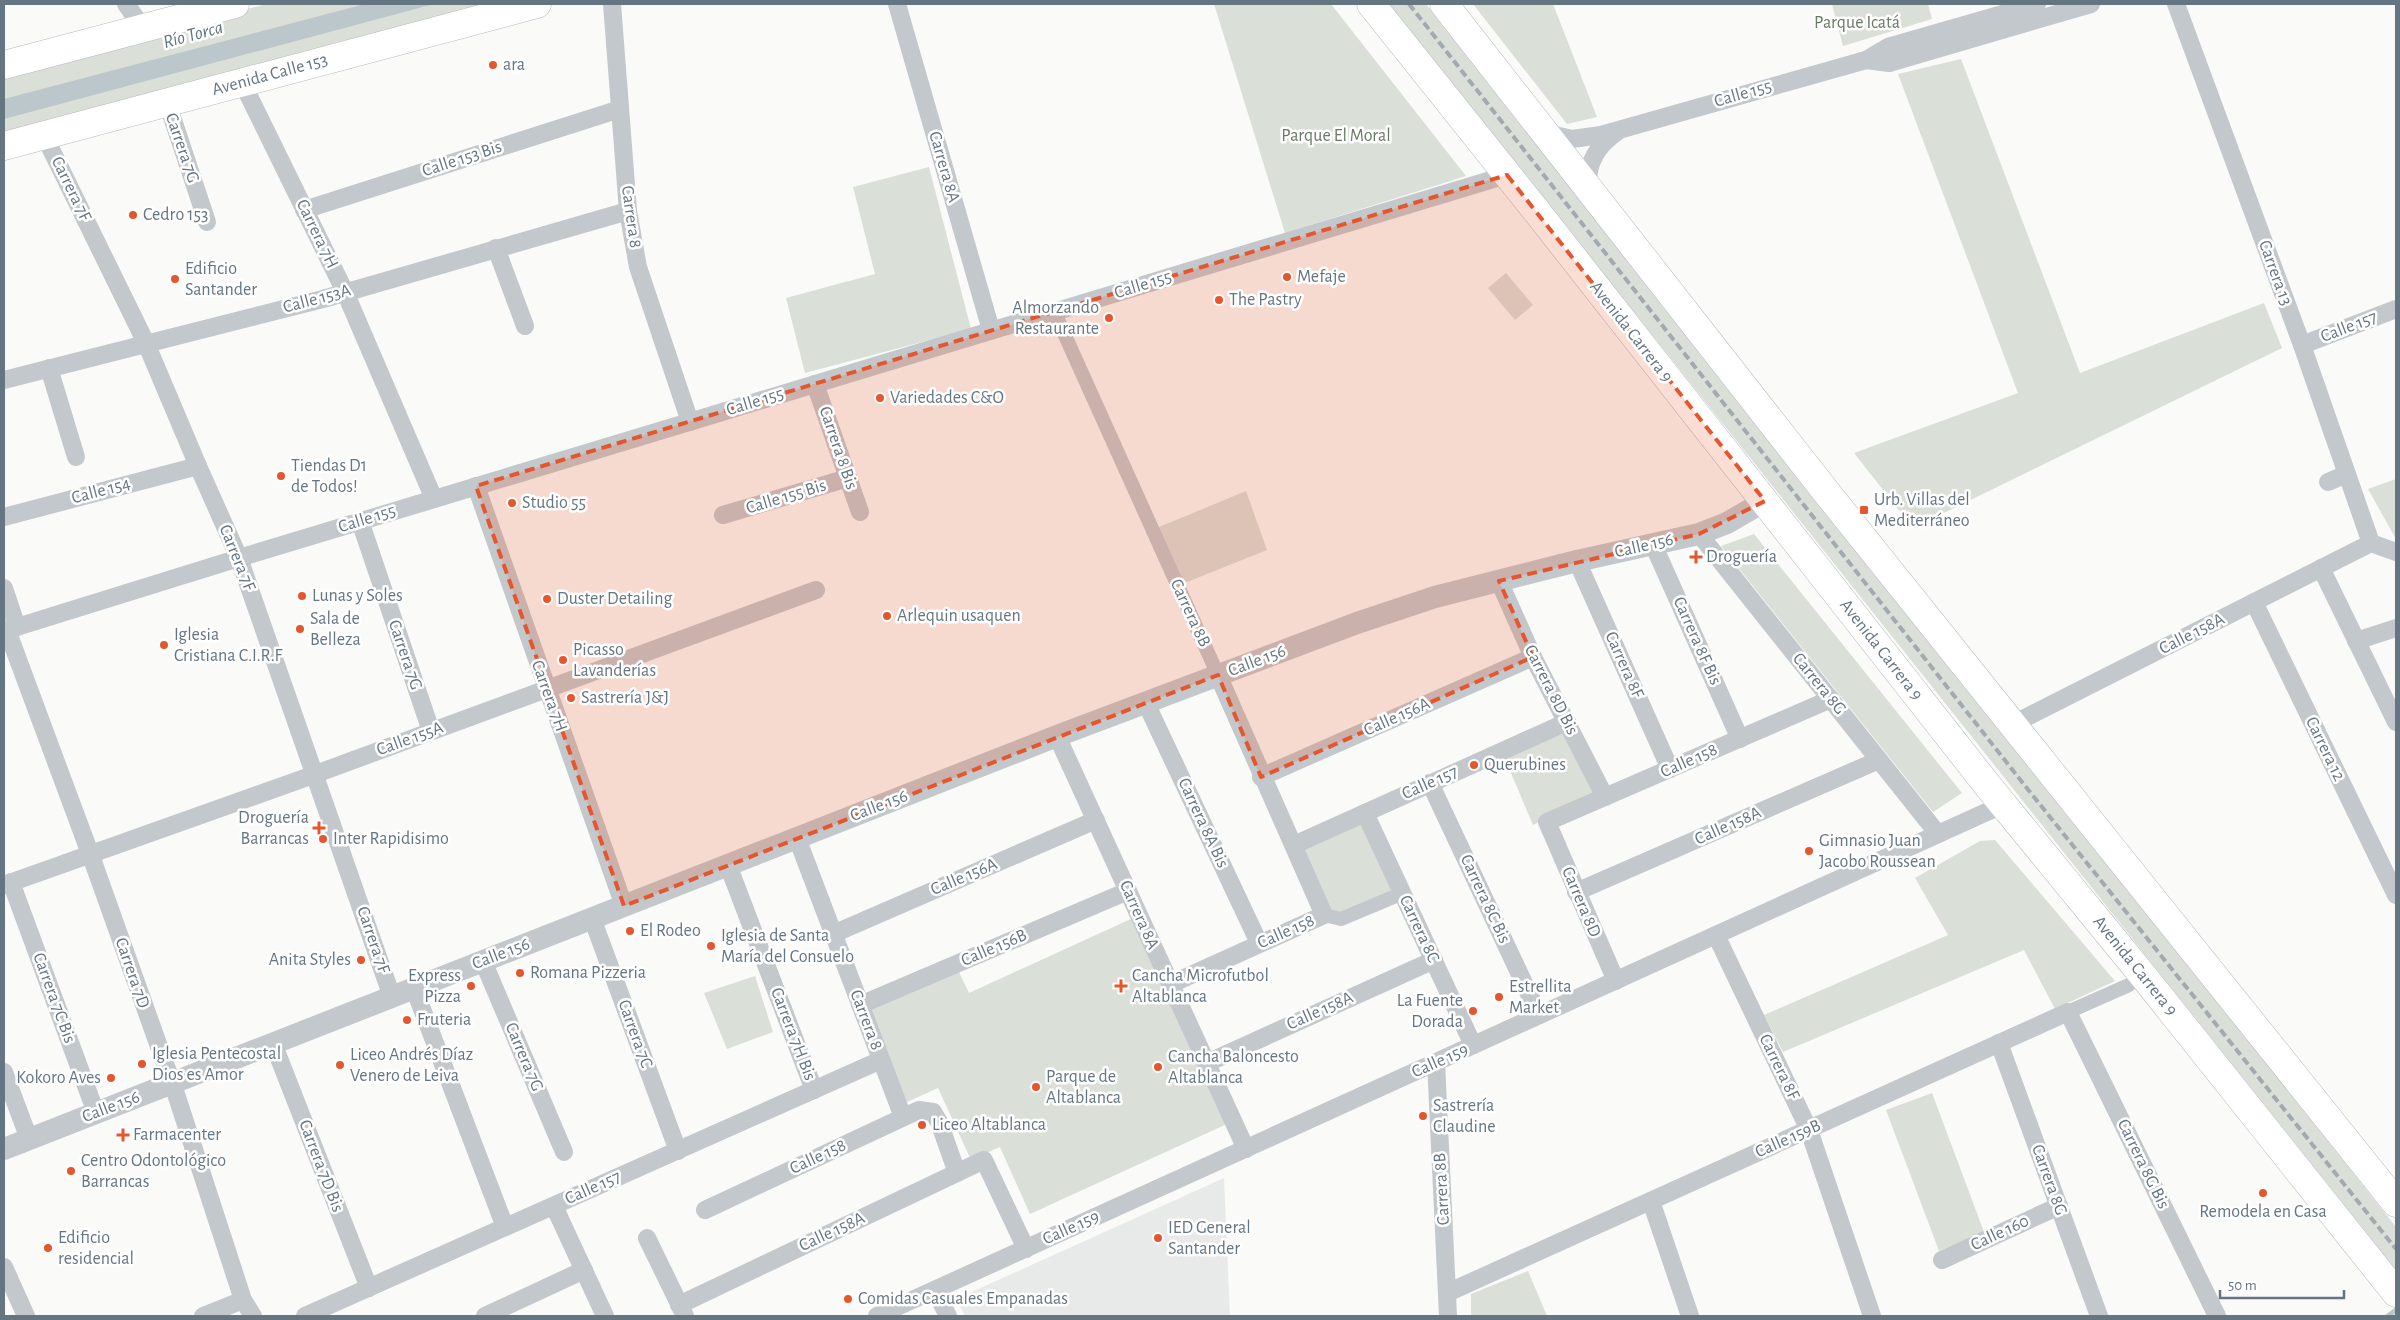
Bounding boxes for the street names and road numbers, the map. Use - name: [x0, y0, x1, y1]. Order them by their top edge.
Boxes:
- street label: Avenida Calle 153: [210, 51, 330, 99]
- street label: Calle 155: [1712, 77, 1774, 111]
- street label: Carrera 7G: [162, 111, 202, 185]
- street label: Carrera 8A: [925, 129, 963, 205]
- street label: Calle 153 Bis: [420, 138, 504, 180]
- street label: Carrera 7F: [48, 154, 94, 224]
- street label: Carrera 8: [618, 185, 644, 249]
- street label: Carrera 7H: [293, 197, 341, 271]
- street label: Carrera 13: [2255, 238, 2295, 308]
- street label: Calle 155: [1112, 268, 1174, 302]
- street label: Avenida Carrera 9: [1586, 278, 1676, 386]
- street label: Calle 153A: [281, 281, 353, 317]
- street label: Calle 157: [2318, 308, 2380, 346]
- street label: Calle 155: [724, 385, 786, 419]
- street label: Carrera 8 Bis: [815, 404, 861, 492]
- street label: Calle 154: [70, 474, 133, 507]
- street label: Calle 155 Bis: [744, 476, 828, 518]
- street label: Calle 155: [336, 502, 398, 536]
- street label: Carrera 7F: [216, 522, 258, 594]
- street label: Calle 156: [1613, 530, 1675, 562]
- street label: Carrera 8B: [1167, 576, 1213, 650]
- street label: Carrera 8F Bis: [1670, 594, 1724, 688]
- street label: Avenida Carrera 9: [1836, 596, 1926, 704]
- street label: Calle 158A: [2157, 610, 2228, 658]
- street label: Carrera 7G: [385, 618, 425, 692]
- street label: Carrera 8F: [1601, 629, 1647, 701]
- street label: Calle 156: [1226, 642, 1288, 680]
- street label: Carrera 8D Bis: [1521, 642, 1581, 738]
- street label: Carrera 8G: [1789, 650, 1849, 718]
- street label: Carrera 7H: [528, 658, 570, 734]
- street label: Calle 156A: [1361, 694, 1433, 740]
- street label: Carrera 12: [2302, 714, 2348, 784]
- street label: Calle 155A: [374, 718, 446, 759]
- street label: Calle 158: [1658, 741, 1720, 781]
- street label: Calle 157: [1399, 763, 1461, 803]
- street label: Carrera 8A Bis: [1174, 775, 1232, 871]
- street label: Calle 156: [848, 787, 910, 825]
- street label: Calle 158A: [1692, 803, 1764, 849]
- street label: Carrera 8C Bis: [1457, 852, 1513, 946]
- street label: Calle 156A: [928, 855, 1000, 899]
- street label: Carrera 8D: [1558, 864, 1604, 940]
- street label: Carrera 8A: [1116, 878, 1162, 953]
- street label: Carrera 8C: [1396, 892, 1442, 966]
- street label: Carrera 7F: [353, 904, 393, 976]
- street label: Calle 158: [1255, 912, 1317, 952]
- street label: Avenida Carrera 9: [2089, 913, 2181, 1019]
- street label: Calle 156B: [958, 926, 1030, 970]
- street label: Carrera 7D: [112, 935, 152, 1011]
- street label: Calle 156: [470, 935, 532, 973]
- street label: Carrera 7C Bis: [29, 950, 79, 1046]
- street label: Carrera 7H Bis: [767, 985, 819, 1083]
- street label: Carrera 8: [846, 987, 886, 1053]
- street label: Calle 158A: [1284, 988, 1356, 1034]
- street label: Carrera 7C: [614, 997, 656, 1071]
- street label: Carrera 7G: [502, 1020, 546, 1094]
- street label: Carrera 8F: [1755, 1031, 1803, 1103]
- street label: Calle 159: [1409, 1041, 1471, 1081]
- street label: Calle 156: [80, 1088, 142, 1126]
- street label: Carrera 8G Bis: [2114, 1116, 2172, 1212]
- street label: Carrera 7D Bis: [295, 1117, 347, 1215]
- street label: Calle 159B: [1753, 1117, 1823, 1161]
- street label: Calle 158: [787, 1136, 849, 1178]
- street label: Carrera 8G: [2028, 1142, 2070, 1218]
- street label: Carrera 8B: [1431, 1152, 1453, 1226]
- street label: Calle 157: [562, 1168, 624, 1208]
- street label: Calle 159: [1040, 1208, 1102, 1248]
- street label: Calle 158A: [796, 1209, 868, 1255]
- street label: Calle 160: [1968, 1212, 2032, 1254]

